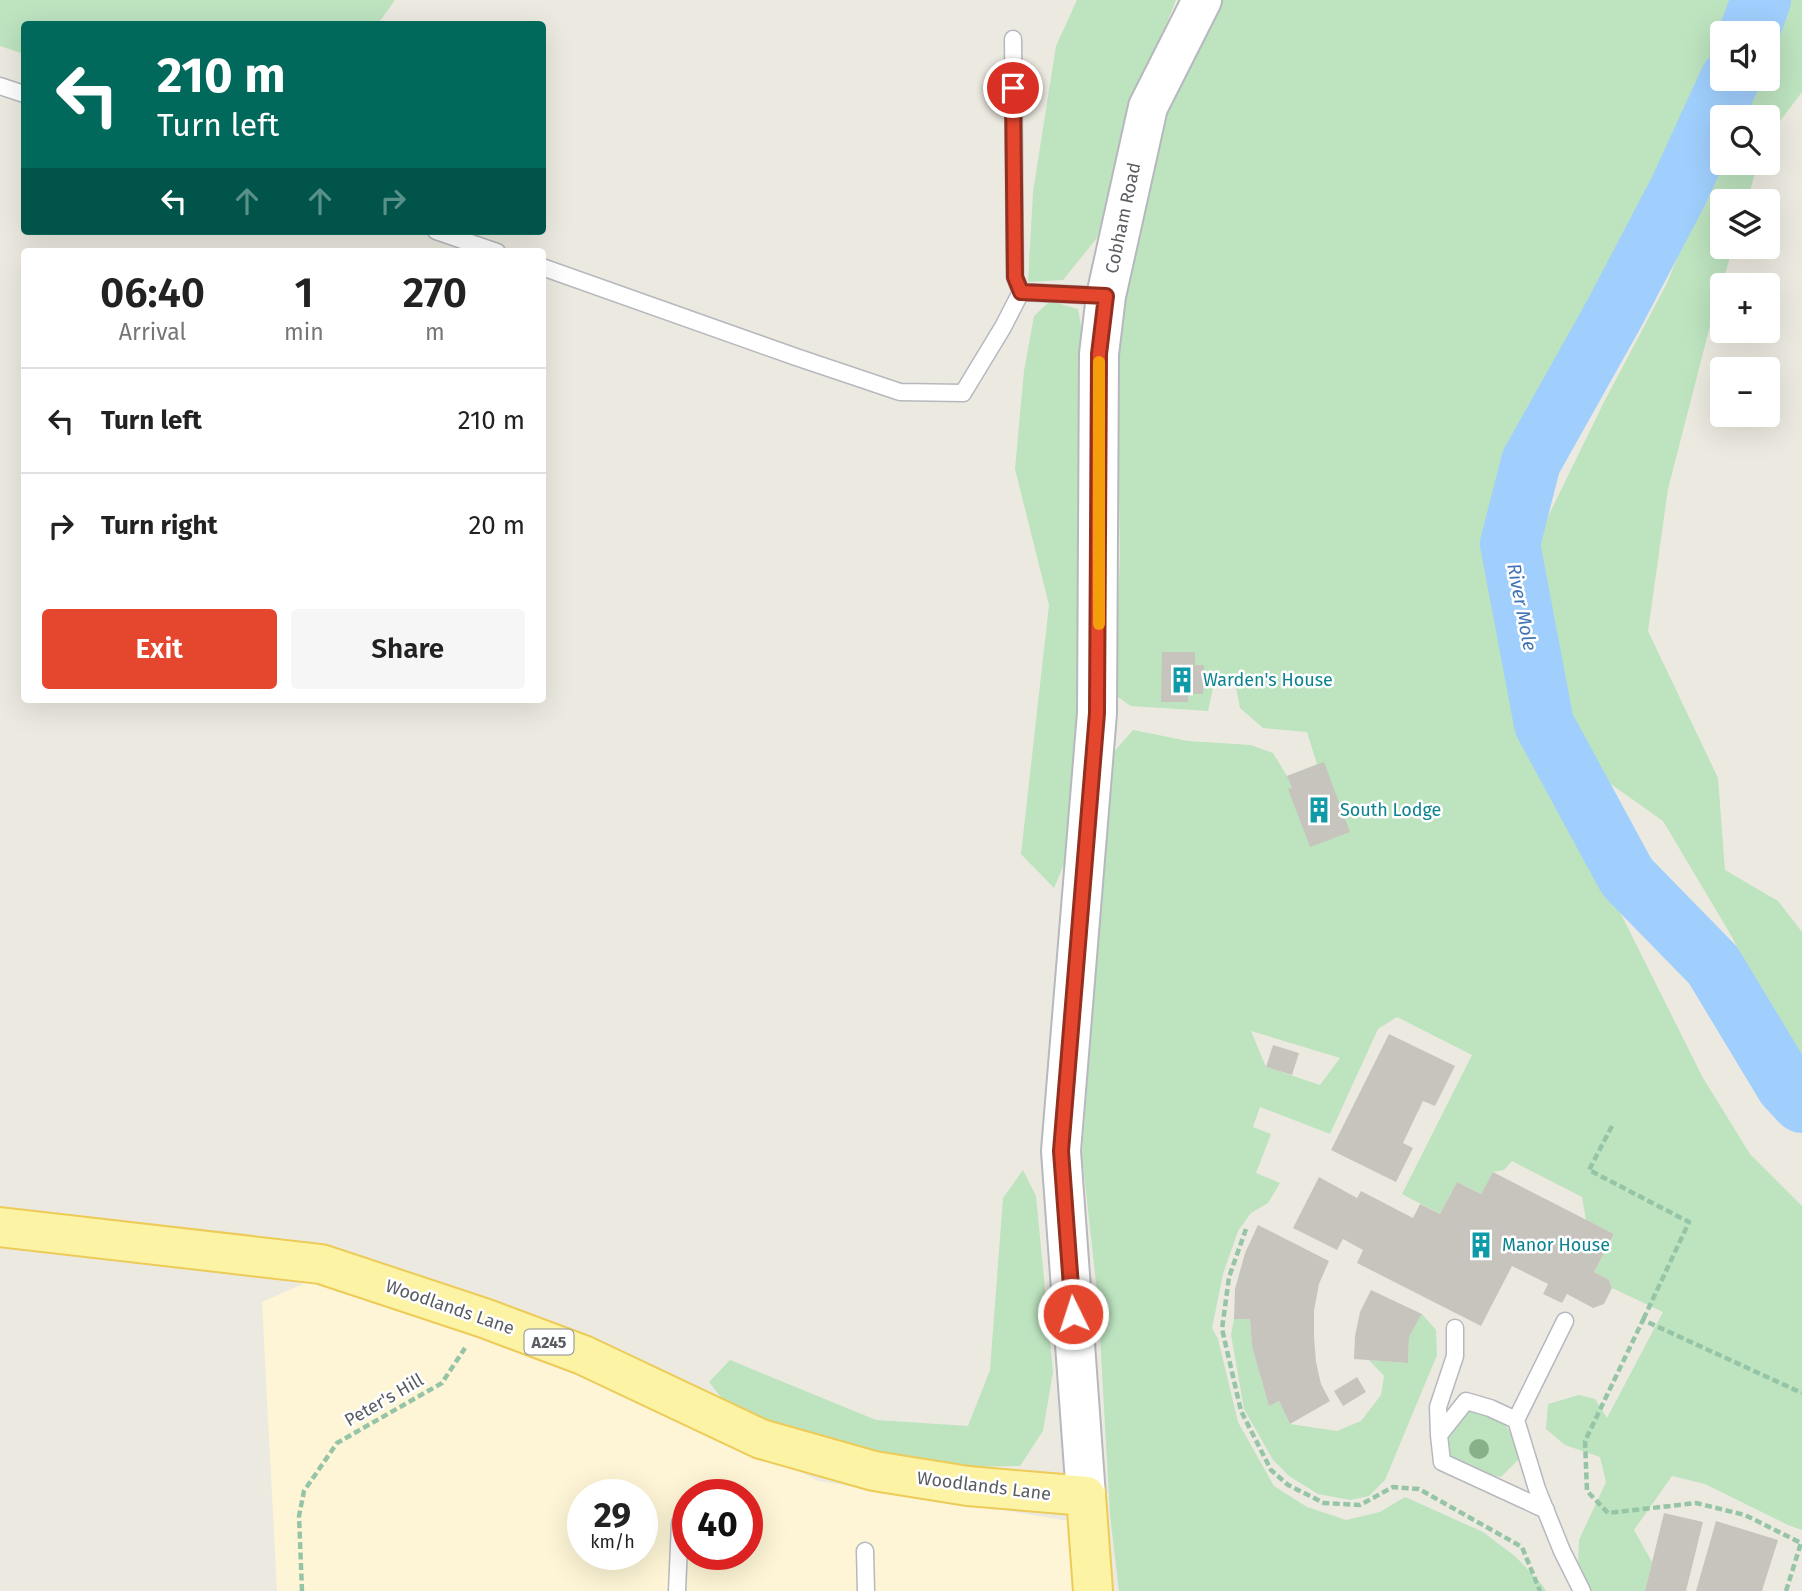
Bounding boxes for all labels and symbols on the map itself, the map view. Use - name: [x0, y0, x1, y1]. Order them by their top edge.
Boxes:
- pin: [983, 58, 1043, 118]
- street label: Cobham Road: [1100, 160, 1146, 276]
- water label: River Mole: [1502, 561, 1542, 653]
- building icon: Warden's House: [1167, 665, 1197, 695]
- place label: Warden's House: [1203, 669, 1333, 691]
- building icon: South Lodge: [1304, 795, 1334, 825]
- place label: South Lodge: [1340, 799, 1441, 821]
- building icon: Manor House: [1466, 1230, 1496, 1260]
- place label: Manor House: [1502, 1234, 1610, 1256]
- street label: Woodlands Lane: [383, 1275, 517, 1339]
- position arrow: [1036, 1277, 1110, 1351]
- road number: A245: [524, 1330, 574, 1354]
- street label: Peter's Hill: [341, 1369, 427, 1431]
- street label: Woodlands Lane: [916, 1467, 1052, 1505]
- speed limit sign: 40: [672, 1479, 763, 1570]

